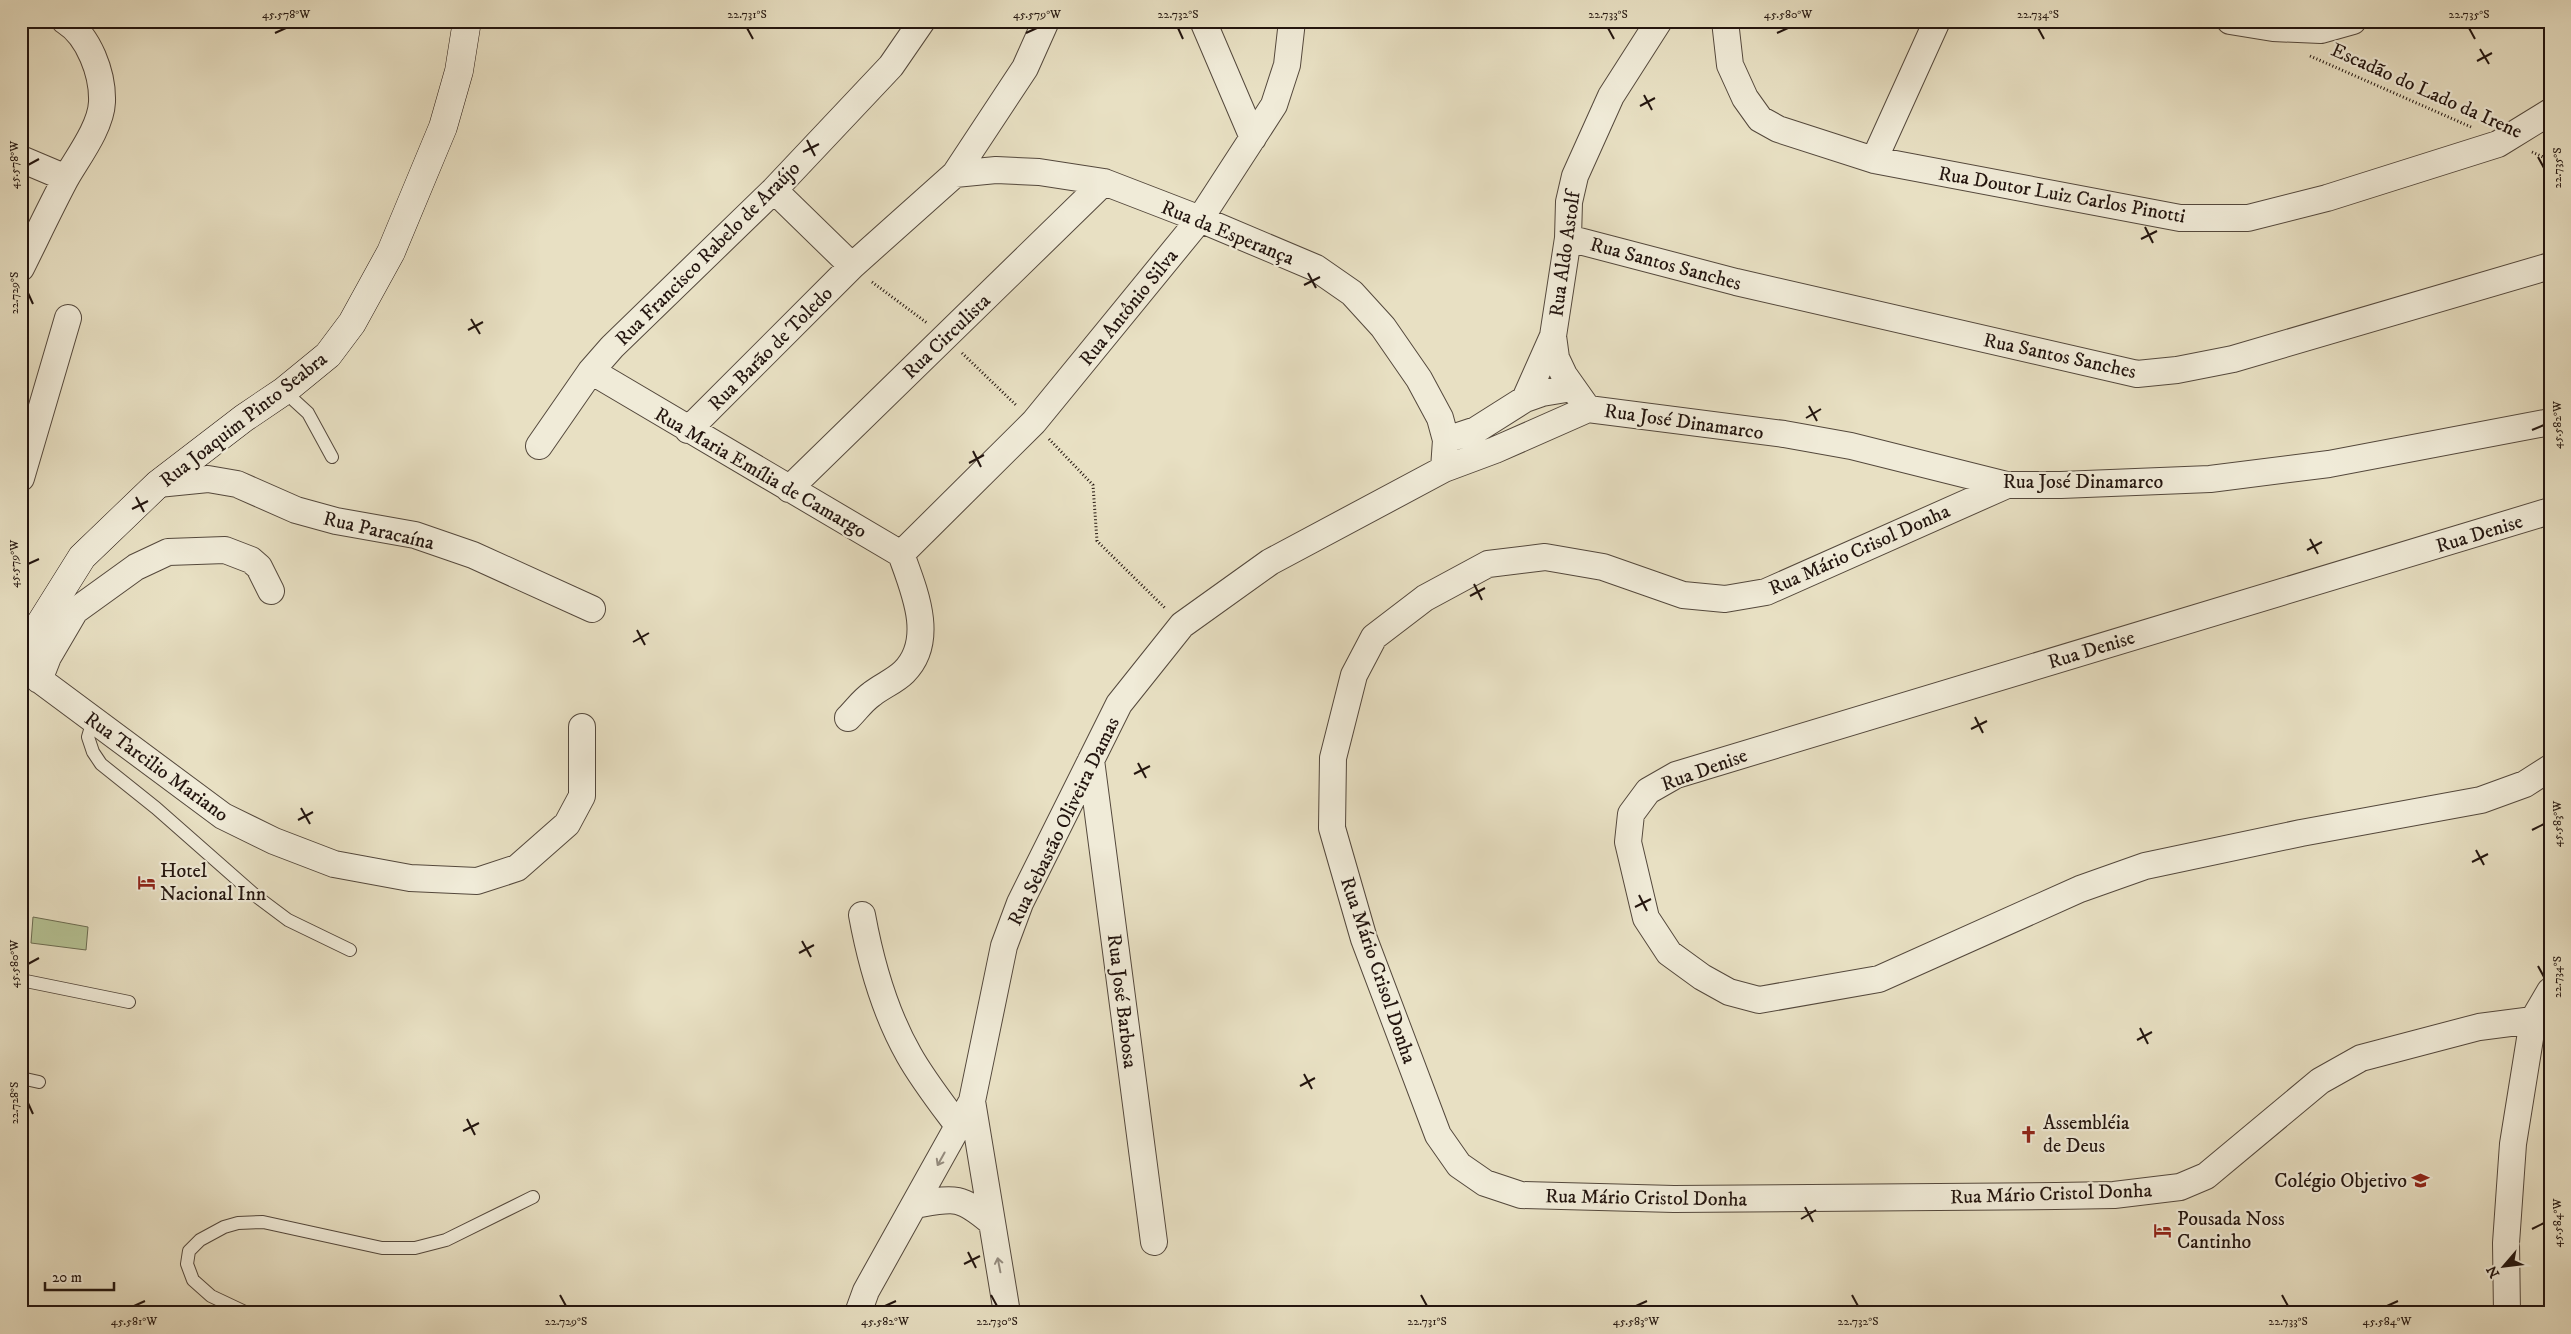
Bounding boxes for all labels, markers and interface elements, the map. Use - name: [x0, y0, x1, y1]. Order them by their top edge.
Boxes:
- text: 45.578°W: [262, 7, 311, 22]
- text: 22.731°S: [727, 7, 767, 22]
- text: 45.579°W: [1013, 7, 1062, 22]
- text: 22.732°S: [1158, 7, 1198, 22]
- text: 22.733°S: [1588, 7, 1628, 22]
- text: 45.580°W: [1764, 7, 1813, 22]
- text: 22.734°S: [2017, 7, 2059, 22]
- text: 22.735°S: [2449, 7, 2490, 22]
- street label: Escadão do Lado da Irene: [2327, 38, 2526, 145]
- text: 45.578°W: [7, 140, 22, 189]
- text: 22.735°S: [2550, 148, 2565, 189]
- street label: Rua Francisco Rabelo de Araújo: [610, 156, 806, 352]
- street label: Rua Doutor Luiz Carlos Pinotti: [1936, 161, 2187, 230]
- street label: Rua Aldo Astolf: [1544, 186, 1587, 318]
- street label: Rua da Esperança: [1157, 195, 1298, 272]
- street label: Rua Santos Sanches: [1587, 232, 1744, 297]
- street label: Rua Antônio Silva: [1074, 244, 1184, 372]
- text: 22.729°S: [7, 272, 22, 314]
- street label: Rua Barão de Toledo: [704, 282, 839, 417]
- street label: Rua Circulista: [898, 289, 997, 385]
- street label: Rua Santos Sanches: [1981, 328, 2139, 385]
- street label: Rua Joaquim Pinto Seabra: [155, 347, 333, 493]
- street label: Rua José Dinamarco: [1603, 399, 1765, 446]
- text: 45.582°W: [2550, 400, 2565, 449]
- street label: Rua Maria Emília de Camargo: [650, 402, 871, 544]
- street label: Rua José Dinamarco: [2003, 470, 2163, 495]
- street label: Rua Mário Crisol Donha: [1765, 499, 1955, 602]
- street label: Rua Paracaína: [321, 507, 437, 556]
- street label: Rua Denise: [2433, 509, 2526, 559]
- text: 45.579°W: [7, 539, 22, 588]
- street label: Rua Denise: [2045, 625, 2138, 675]
- street label: Rua Tarcilio Mariano: [79, 707, 233, 828]
- street label: Rua Sebastão Oliveira Damas: [1003, 713, 1126, 930]
- street label: Rua Denise: [1658, 743, 1751, 797]
- text: 45.583°W: [2550, 800, 2565, 847]
- place label: Hotel Nacional Inn: [160, 859, 267, 907]
- hotel icon: Hotel Nacional Inn: [136, 872, 156, 892]
- street label: Rua Mário Crisol Donha: [1334, 874, 1421, 1068]
- street label: Rua José Barbosa: [1101, 933, 1142, 1070]
- text: 45.580°W: [7, 939, 22, 988]
- text: 22.734°S: [2550, 956, 2565, 998]
- text: 22.728°S: [7, 1082, 22, 1124]
- place label: Assembléia de Deus: [2043, 1111, 2130, 1159]
- church icon: Assembléia de Deus: [2019, 1124, 2039, 1144]
- one-way arrow: [936, 1152, 946, 1167]
- place label: Colégio Objetivo: [2274, 1169, 2407, 1194]
- school or university icon: Colégio Objetivo: [2411, 1170, 2431, 1190]
- street label: Rua Mário Cristol Donha: [1950, 1178, 2153, 1211]
- street label: Rua Mário Cristol Donha: [1545, 1184, 1748, 1213]
- text: 45.584°W: [2550, 1198, 2565, 1247]
- place label: Pousada Noss Cantinho: [2177, 1207, 2285, 1255]
- hotel icon: Pousada Noss Cantinho: [2153, 1220, 2173, 1240]
- north arrow: [2478, 1242, 2528, 1292]
- one-way arrow: [994, 1257, 1004, 1273]
- scale bar: [45, 1259, 114, 1291]
- text: N: [2483, 1262, 2504, 1281]
- text: 20 m: [52, 1268, 82, 1287]
- text: 45.581°W: [111, 1314, 158, 1329]
- text: 22.729°S: [545, 1314, 587, 1329]
- text: 45.582°W: [861, 1314, 910, 1329]
- text: 22.730°S: [976, 1314, 1018, 1329]
- text: 22.731°S: [1407, 1314, 1447, 1329]
- text: 45.583°W: [1613, 1314, 1660, 1329]
- text: 22.732°S: [1838, 1314, 1878, 1329]
- text: 22.733°S: [2268, 1314, 2308, 1329]
- text: 45.584°W: [2363, 1314, 2412, 1329]

